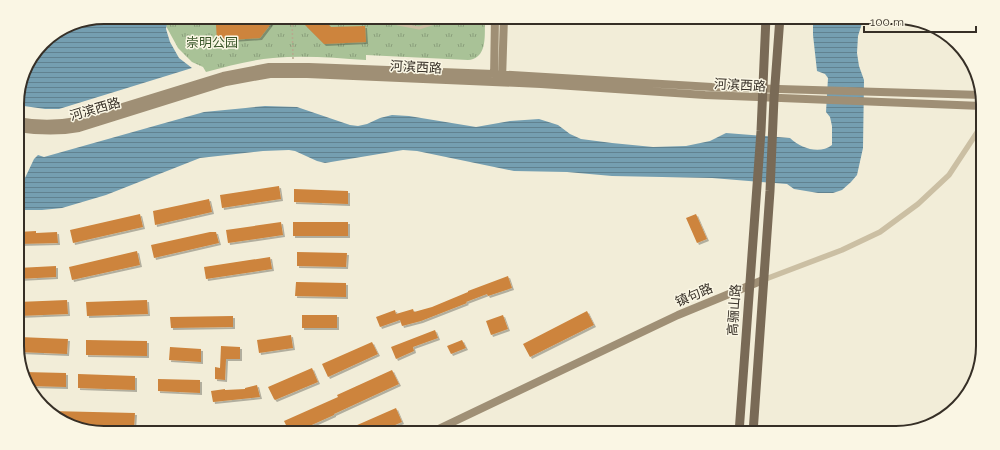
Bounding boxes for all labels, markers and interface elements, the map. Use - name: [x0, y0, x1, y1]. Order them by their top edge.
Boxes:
- scale bar: [864, 8, 976, 34]
- text: 100 m: [870, 15, 904, 29]
- park label: 崇明公园: [186, 35, 238, 50]
- street label: 河滨西路: [390, 58, 442, 76]
- street label: 河滨西路: [714, 76, 766, 94]
- street label: 河滨西路: [68, 95, 122, 123]
- street label: 镇句路: [673, 280, 715, 310]
- street label: 高骊山路: [725, 284, 743, 336]

